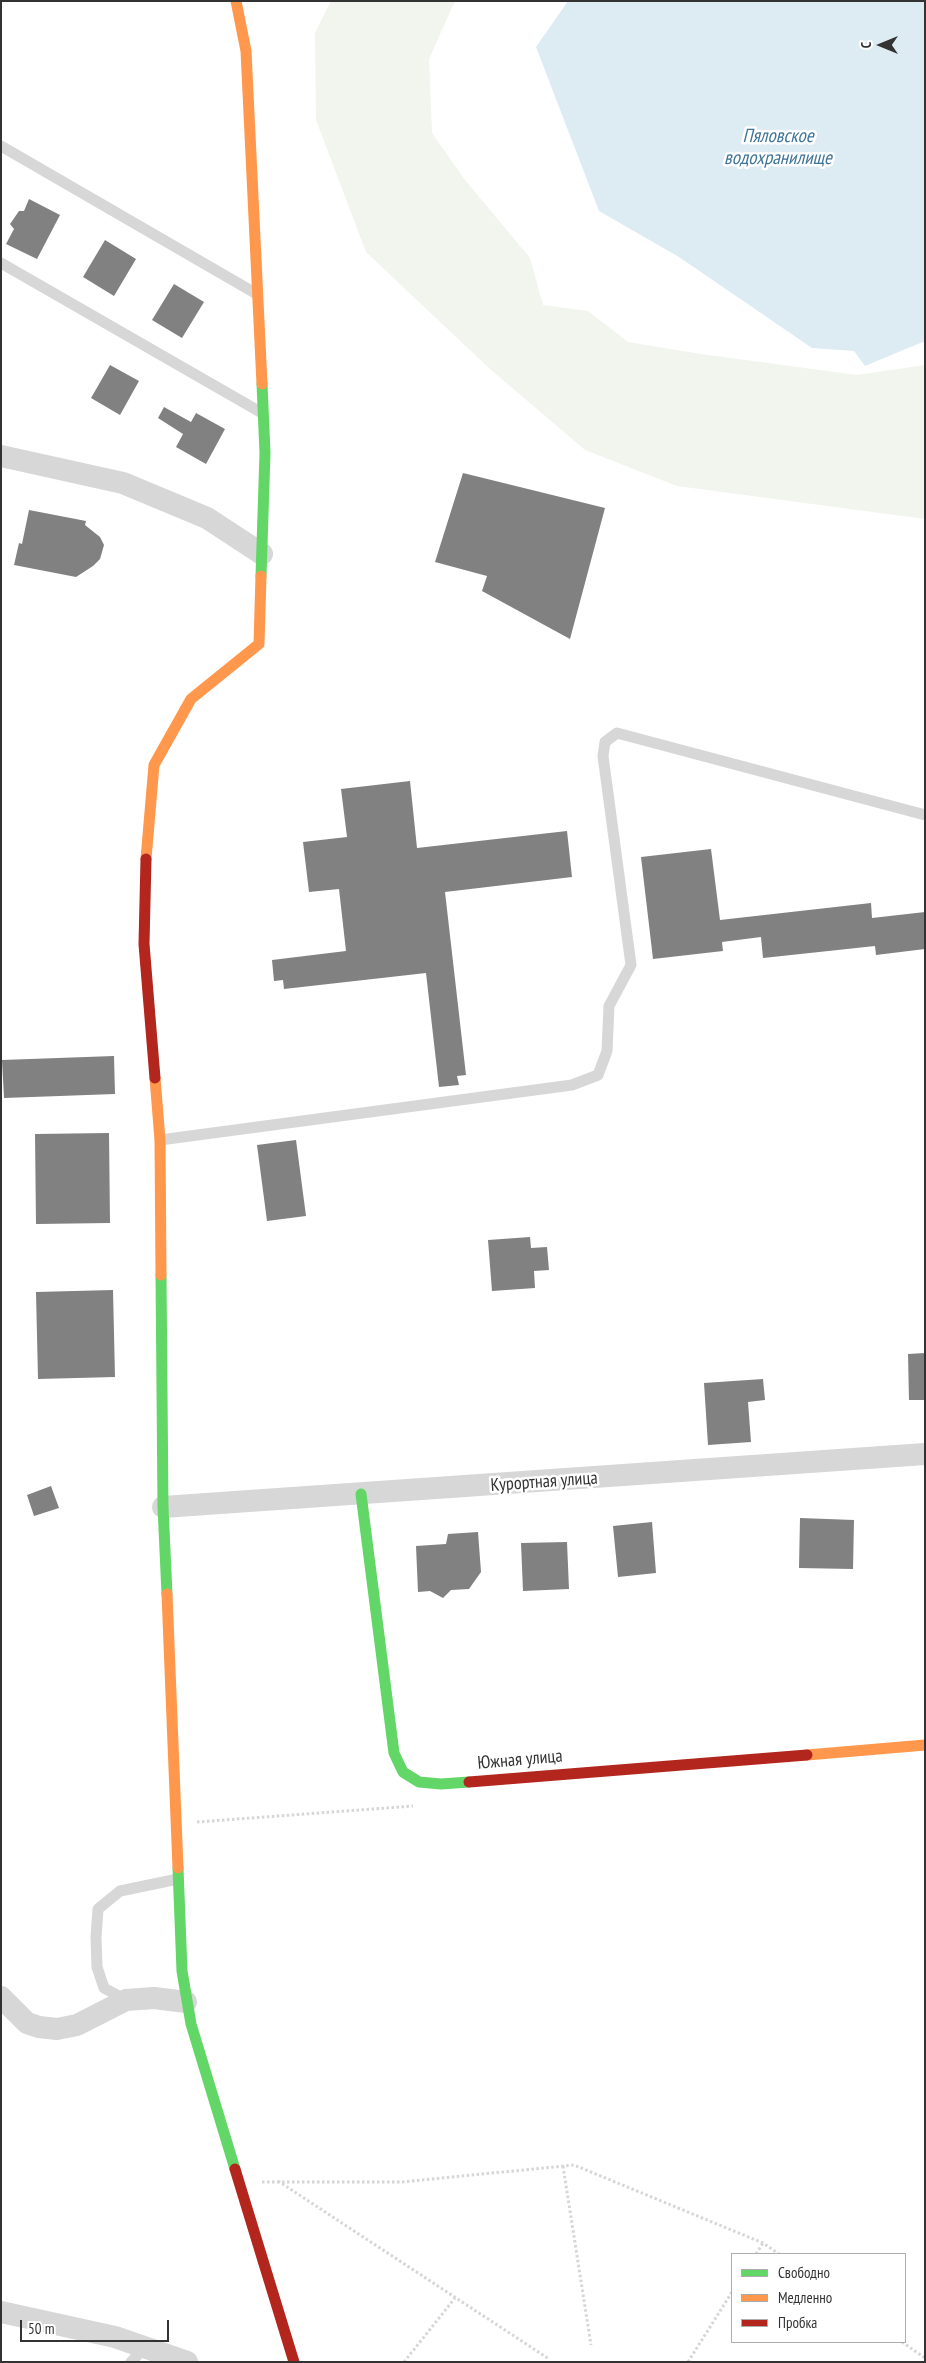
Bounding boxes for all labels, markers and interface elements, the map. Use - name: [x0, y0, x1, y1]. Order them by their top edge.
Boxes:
- north arrow: [856, 20, 906, 70]
- text: С: [857, 42, 875, 48]
- water label: Пяловское водохранилище: [724, 126, 832, 170]
- street label: Курортная улица: [490, 1467, 598, 1497]
- street label: Южная улица: [477, 1746, 563, 1774]
- legend: [731, 2253, 906, 2343]
- text: Свободно: [778, 2263, 830, 2282]
- text: Медленно: [778, 2288, 832, 2307]
- scale bar: [22, 2310, 171, 2342]
- text: Пробка: [778, 2313, 817, 2332]
- text: 50 m: [28, 2319, 54, 2338]

